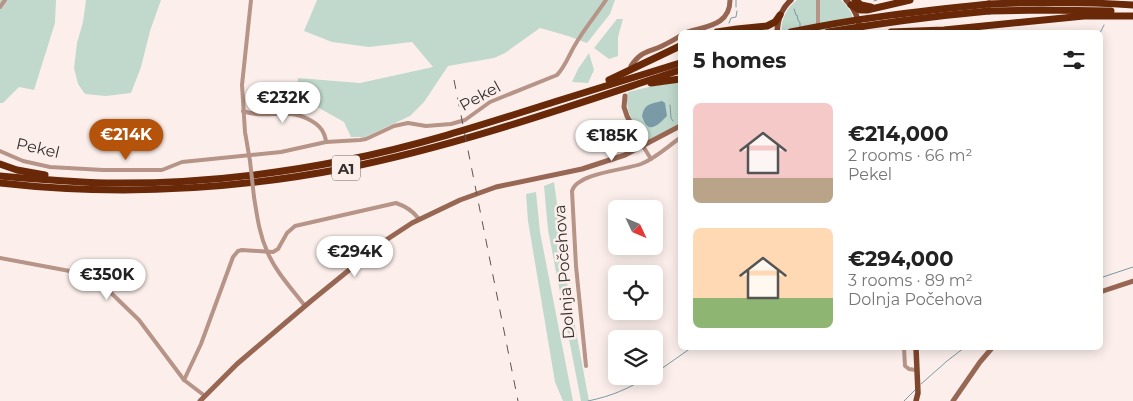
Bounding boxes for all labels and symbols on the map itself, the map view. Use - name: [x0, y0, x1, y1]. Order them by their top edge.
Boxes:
- street label: Pekel: [456, 77, 504, 115]
- pin: €232K: [248, 82, 318, 124]
- pin: €214K: [91, 119, 161, 161]
- pin: €185K: [577, 120, 647, 162]
- street label: Pekel: [14, 134, 62, 162]
- road number: A1: [332, 156, 360, 180]
- north arrow: [608, 200, 662, 255]
- street label: Dolnja Počehova: [550, 204, 578, 340]
- pin: €294K: [320, 236, 390, 278]
- pin: €350K: [72, 258, 142, 301]

